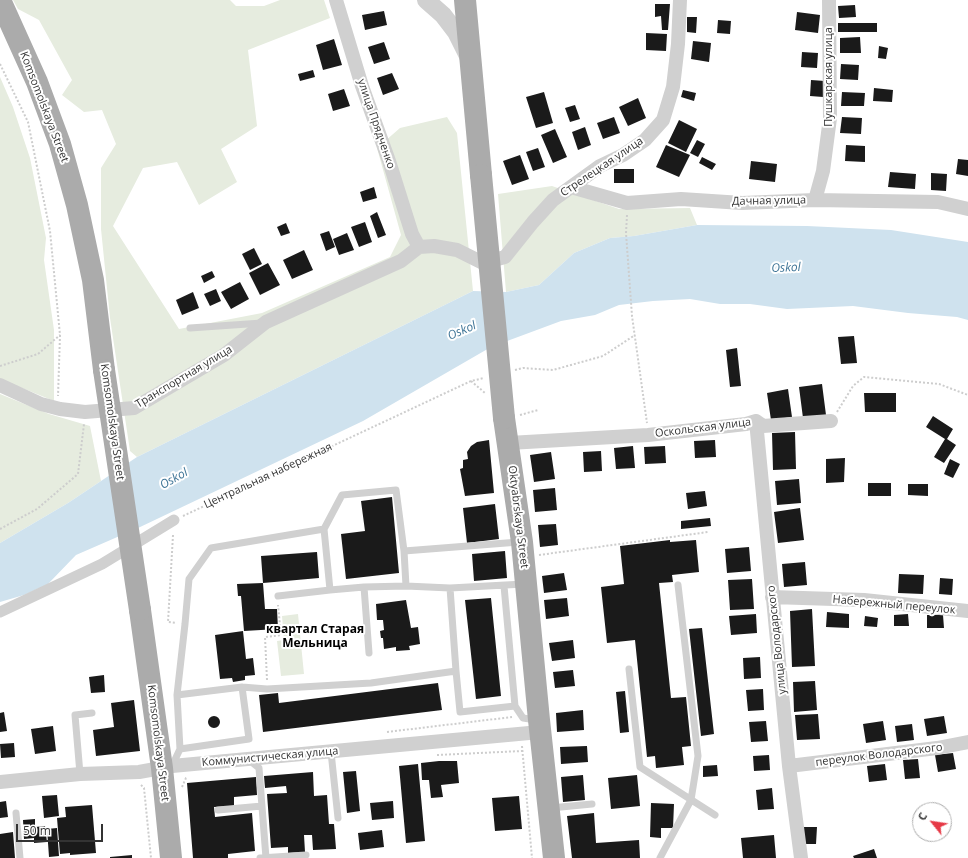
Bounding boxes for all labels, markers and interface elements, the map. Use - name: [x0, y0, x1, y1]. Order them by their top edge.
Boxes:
- street label: Пушкарская улица: [822, 27, 836, 127]
- street label: Komsomolskaya Street: [17, 50, 71, 164]
- street label: улица Прядченко: [354, 77, 398, 171]
- street label: Стрелецкая улица: [558, 134, 646, 200]
- street label: Дачная улица: [732, 194, 806, 208]
- water label: Oskol: [771, 260, 801, 276]
- water label: Oskol: [446, 319, 478, 343]
- street label: Транспортная улица: [133, 343, 235, 411]
- street label: Komsomolskaya Street: [97, 363, 127, 481]
- street label: Оскольская улица: [654, 416, 752, 440]
- street label: Центральная набережная: [202, 440, 334, 512]
- street label: Oktyabrskaya Street: [505, 465, 531, 569]
- water label: Oskol: [158, 466, 190, 492]
- street label: улица Володарского: [765, 585, 789, 695]
- street label: Набережный переулок: [832, 593, 956, 617]
- district label: квартал Старая Мельница: [266, 623, 364, 651]
- street label: Komsomolskaya Street: [144, 684, 172, 802]
- street label: переулок Володарского: [815, 741, 943, 769]
- street label: Коммунистическая улица: [201, 744, 339, 770]
- north arrow: [912, 802, 952, 842]
- text: С: [914, 809, 930, 823]
- scale bar: [18, 816, 105, 842]
- text: 50 m: [23, 822, 51, 839]

